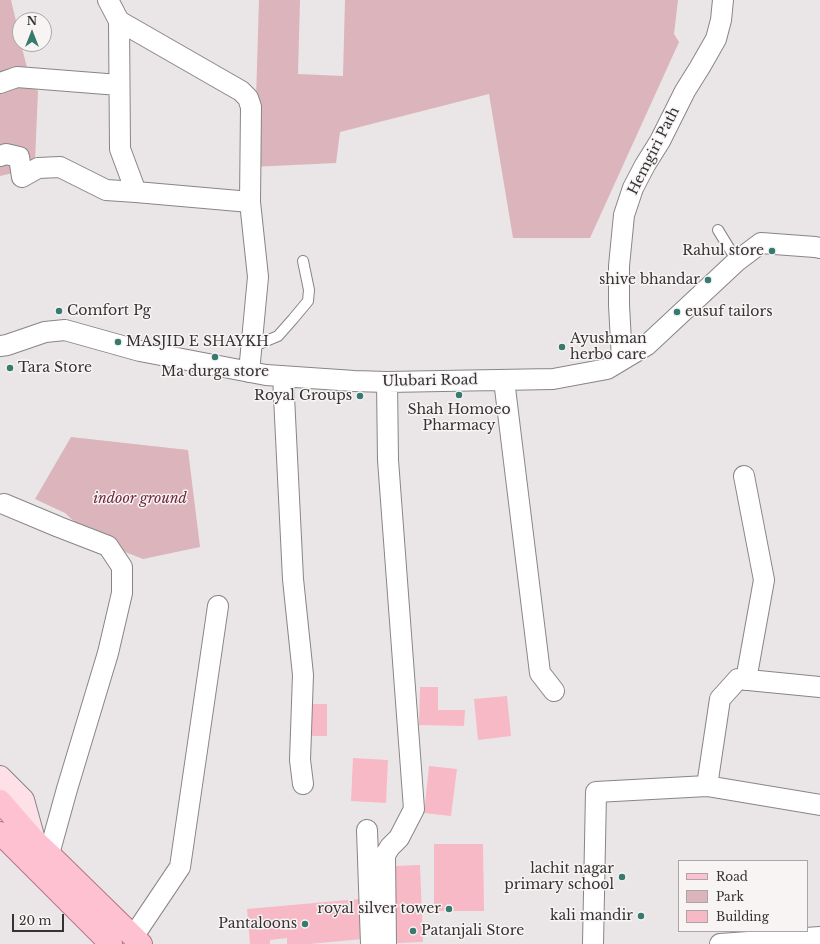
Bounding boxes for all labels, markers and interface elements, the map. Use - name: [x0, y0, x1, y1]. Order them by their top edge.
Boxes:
- north arrow: [12, 12, 52, 52]
- text: N: [27, 14, 37, 28]
- street label: Hemgiri Path: [625, 104, 683, 198]
- place label: Rahul store: [682, 243, 764, 259]
- marker: Rahul store: [767, 246, 777, 256]
- place label: shive bhandar: [599, 272, 700, 288]
- marker: shive bhandar: [703, 275, 713, 285]
- place label: Comfort Pg: [67, 303, 151, 319]
- place label: eusuf tailors: [685, 304, 772, 320]
- marker: Comfort Pg: [54, 306, 64, 316]
- marker: eusuf tailors: [672, 307, 682, 317]
- place label: Ayushman herbo care: [570, 331, 647, 364]
- place label: MASJID E SHAYKH: [126, 334, 269, 350]
- marker: MASJID E SHAYKH: [113, 337, 123, 347]
- marker: Ayushman herbo care: [557, 342, 567, 352]
- marker: Ma durga store: [210, 352, 220, 362]
- place label: Tara Store: [18, 360, 92, 376]
- marker: Tara Store: [5, 363, 15, 373]
- place label: Ma durga store: [161, 364, 269, 380]
- street label: Ulubari Road: [382, 372, 478, 390]
- place label: Royal Groups: [254, 388, 352, 404]
- marker: Shah Homoeo Pharmacy: [454, 390, 464, 400]
- marker: Royal Groups: [355, 391, 365, 401]
- place label: Shah Homoeo Pharmacy: [407, 402, 511, 434]
- park label: indoor ground: [93, 491, 187, 507]
- legend: [678, 860, 808, 932]
- place label: lachit nagar primary school: [504, 861, 614, 894]
- text: Road: [716, 869, 748, 884]
- marker: lachit nagar primary school: [617, 872, 627, 882]
- text: Park: [716, 889, 744, 904]
- place label: royal silver tower: [317, 901, 441, 917]
- marker: royal silver tower: [444, 904, 454, 914]
- scale bar: [14, 906, 66, 932]
- place label: kali mandir: [550, 908, 633, 924]
- text: Building: [716, 909, 769, 924]
- marker: kali mandir: [636, 911, 646, 921]
- text: 20 m: [19, 913, 51, 928]
- place label: Pantaloons: [218, 916, 297, 932]
- marker: Pantaloons: [300, 919, 310, 929]
- place label: Patanjali Store: [421, 923, 524, 939]
- marker: Patanjali Store: [408, 926, 418, 936]

